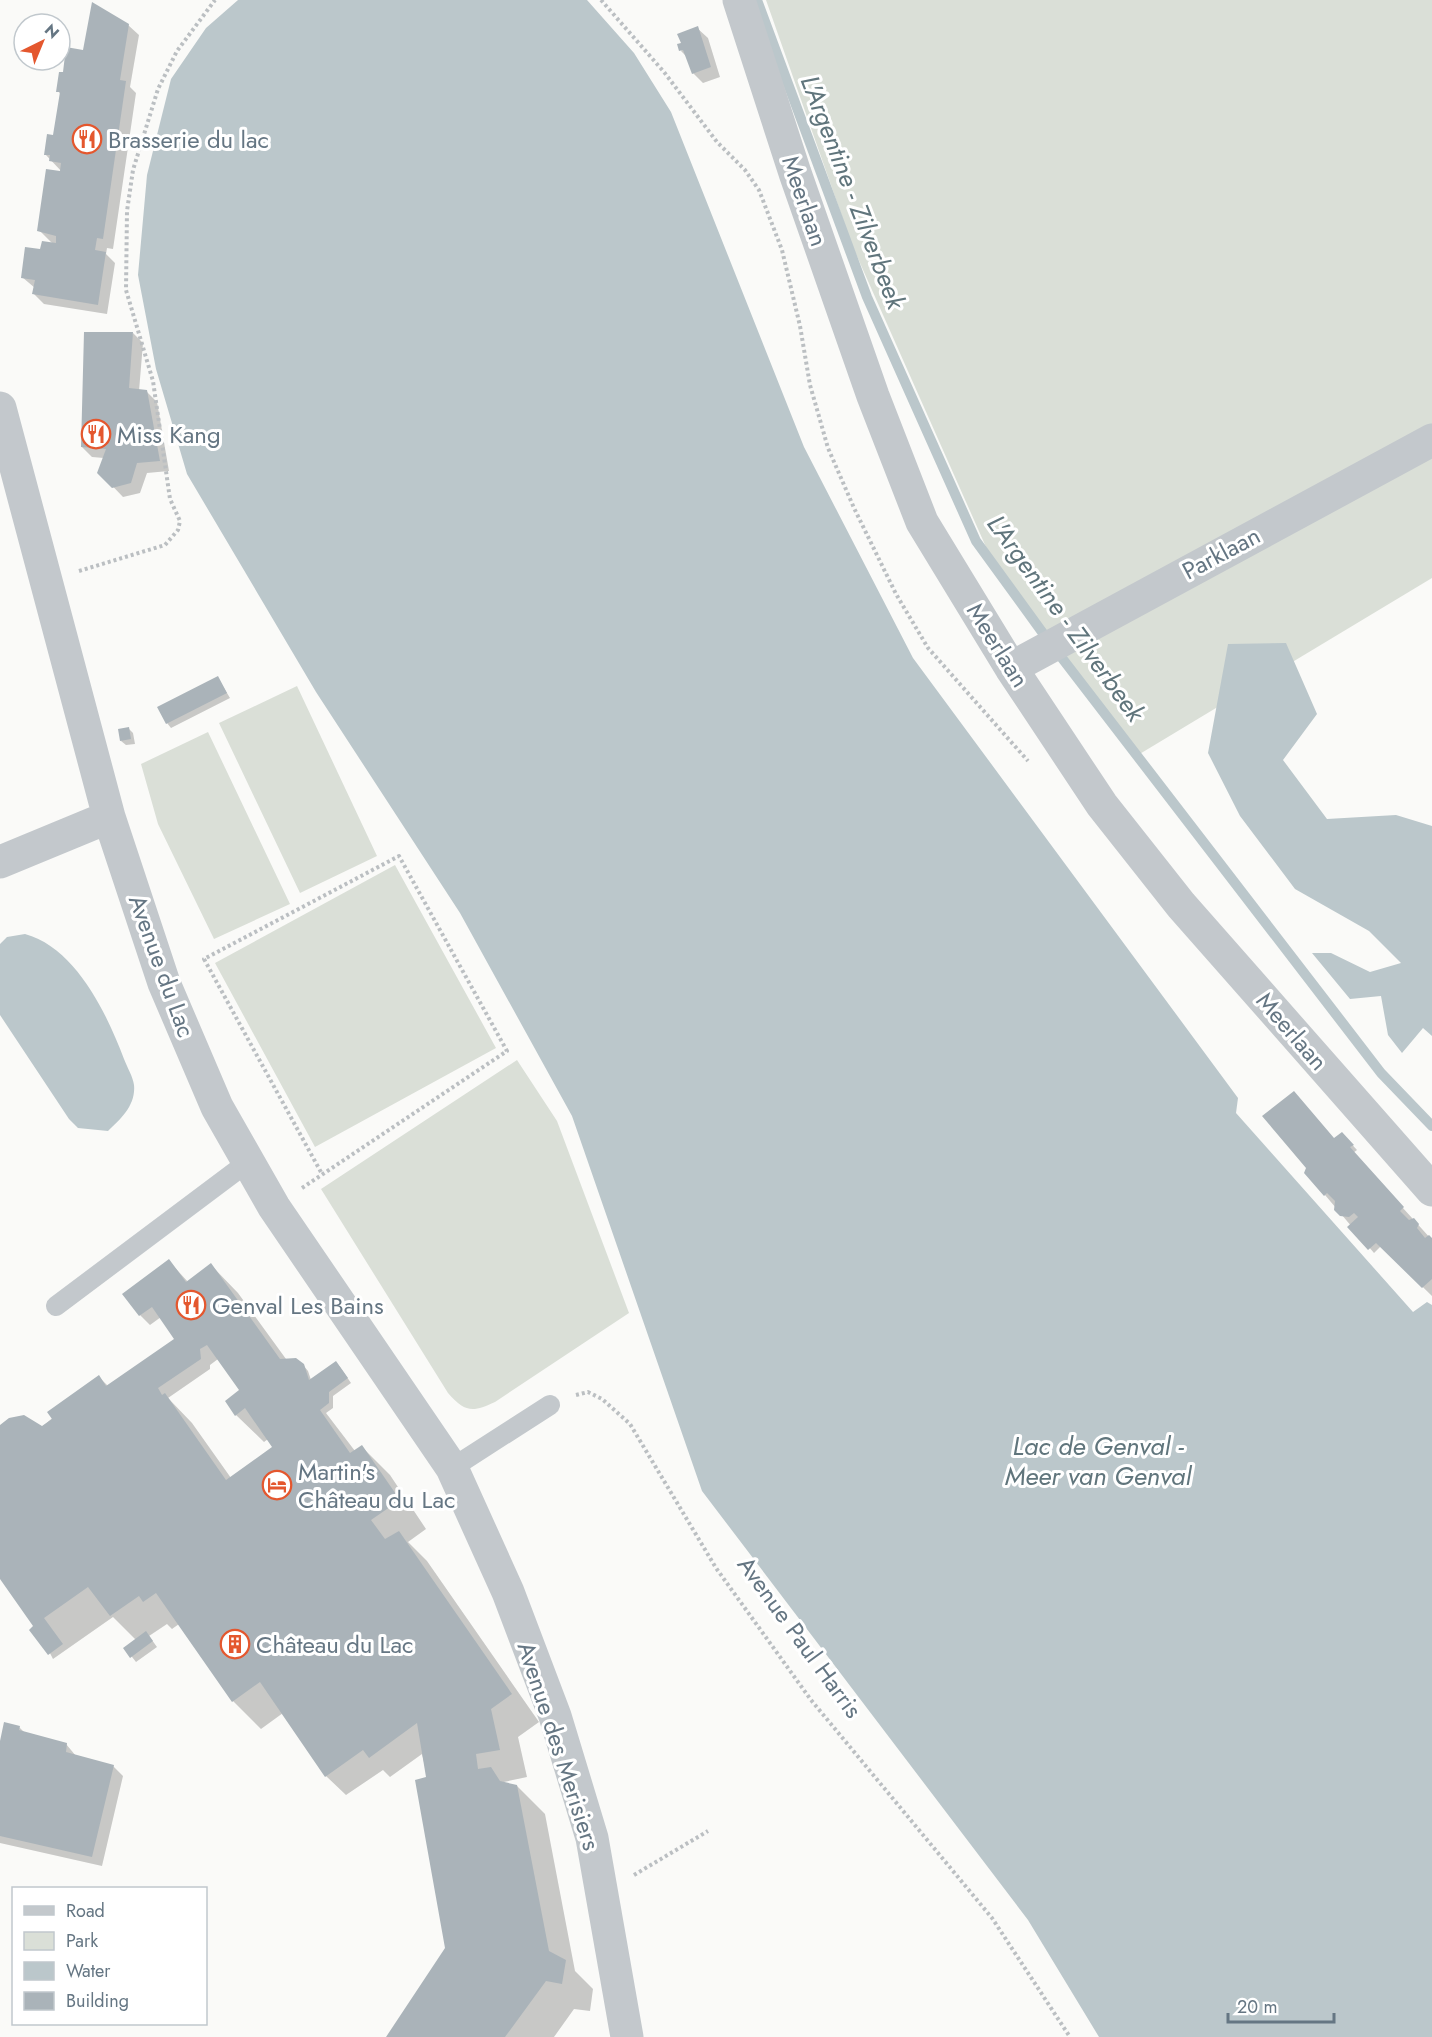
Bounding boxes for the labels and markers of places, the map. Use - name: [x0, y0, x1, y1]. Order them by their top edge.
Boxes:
- place label: Brasserie du lac: [108, 122, 269, 157]
- restaurant icon: Brasserie du lac: [71, 123, 103, 155]
- place label: Miss Kang: [117, 417, 221, 452]
- restaurant icon: Miss Kang: [80, 418, 112, 450]
- place label: Genval Les Bains: [212, 1288, 384, 1323]
- restaurant icon: Genval Les Bains: [175, 1289, 207, 1321]
- place label: Martin's Château du Lac: [298, 1454, 455, 1517]
- hotel icon: Martin's Château du Lac: [261, 1469, 293, 1501]
- place label: Château du Lac: [256, 1627, 413, 1662]
- building icon: Château du Lac: [219, 1628, 251, 1660]

